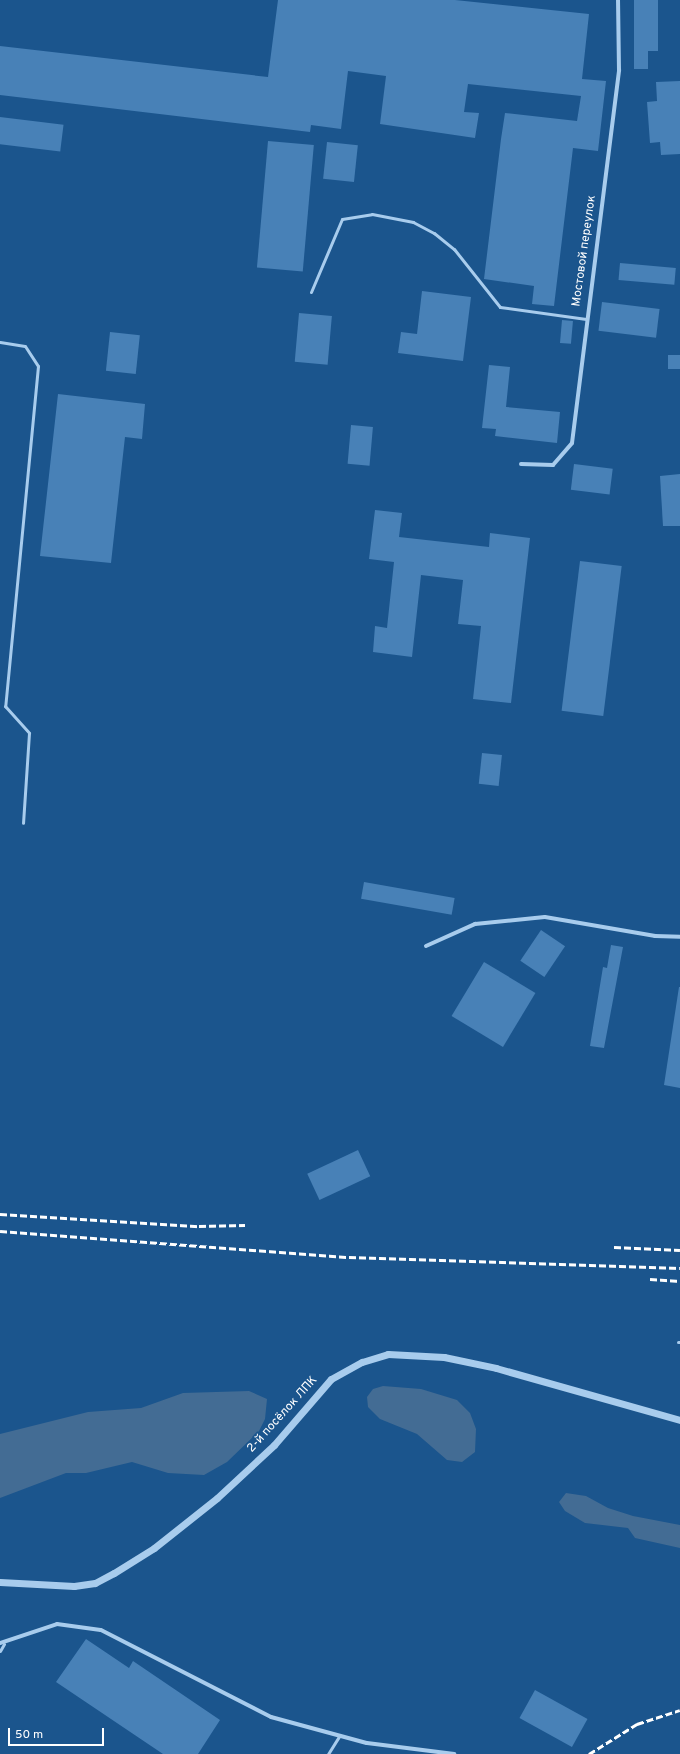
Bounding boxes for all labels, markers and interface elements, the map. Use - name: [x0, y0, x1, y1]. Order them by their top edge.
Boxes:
- street label: Мостовой переулок: [570, 194, 600, 308]
- street label: 2-й посёлок ЛПК: [245, 1374, 321, 1456]
- scale bar: [10, 1720, 106, 1746]
- text: 50 m: [15, 1727, 43, 1743]

